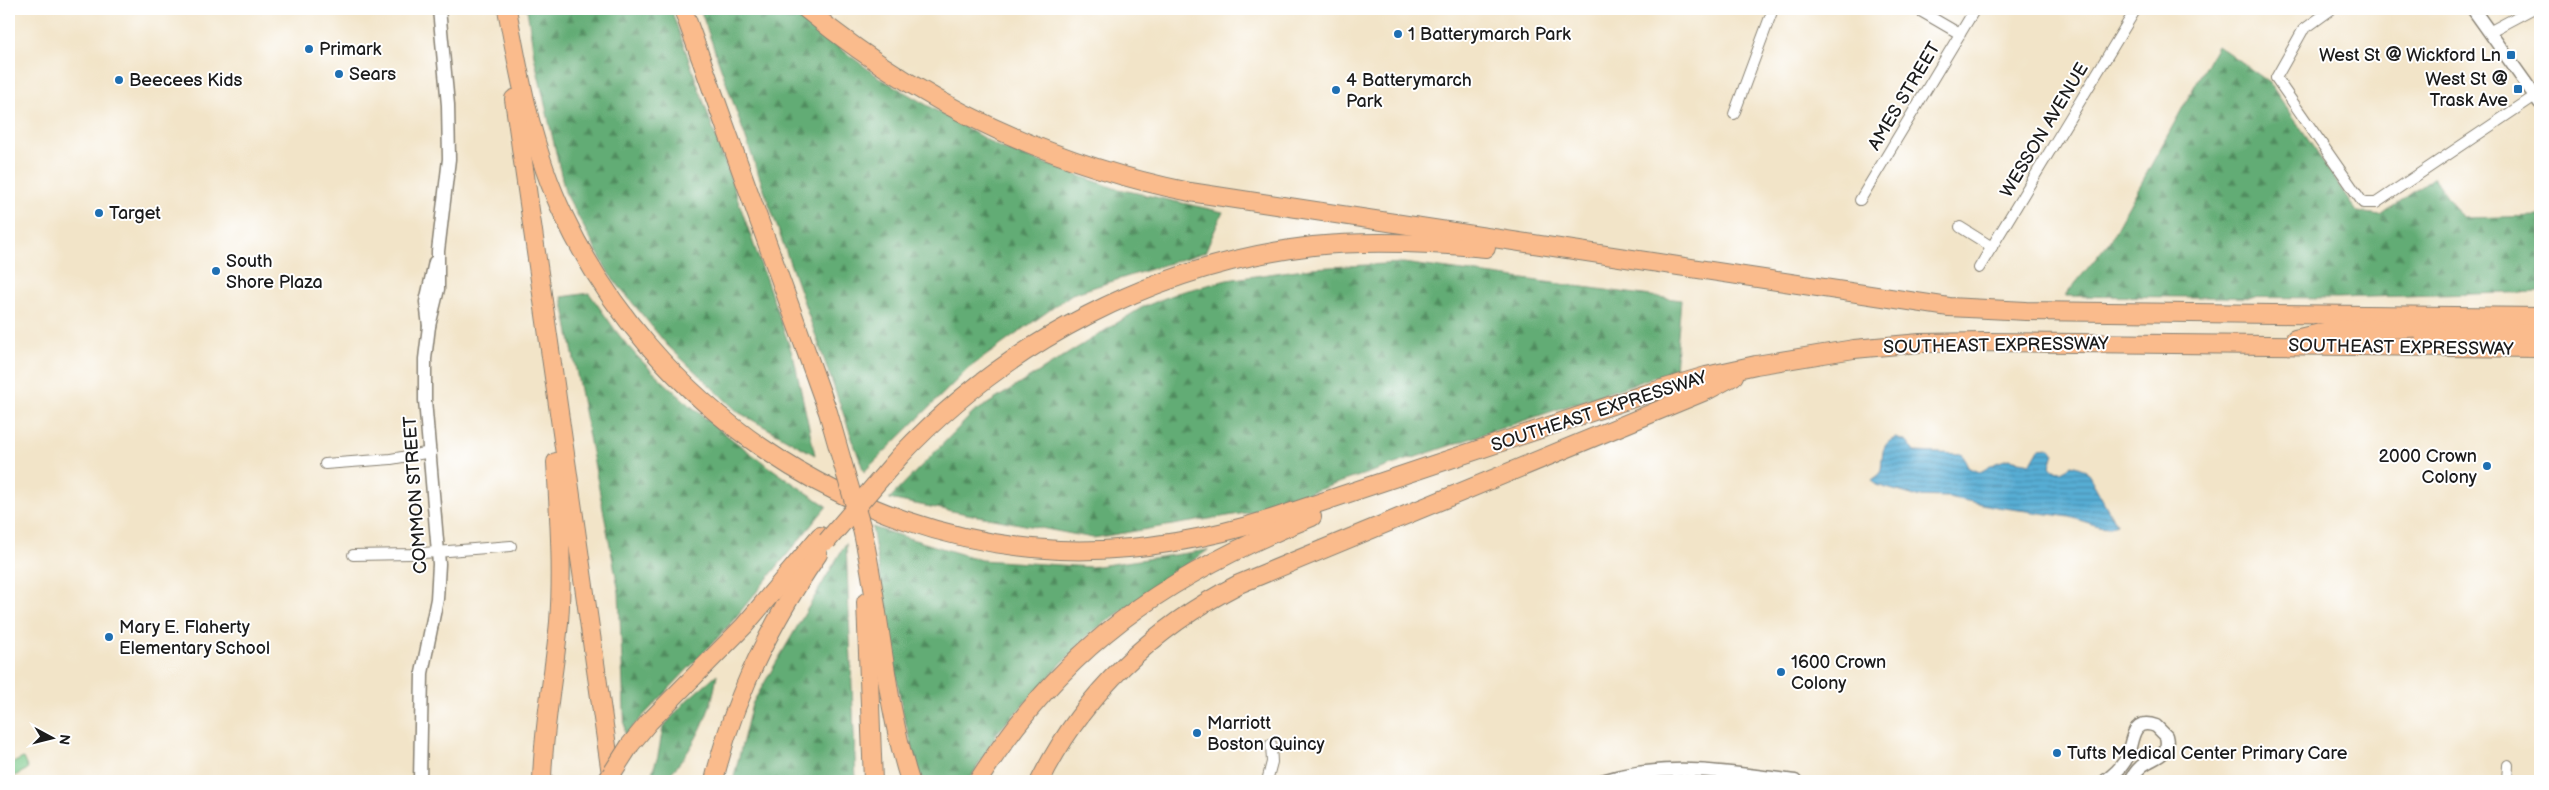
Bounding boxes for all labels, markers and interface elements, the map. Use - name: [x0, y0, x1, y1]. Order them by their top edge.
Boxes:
- place label: 1 Batterymarch Park: [1408, 24, 1571, 45]
- marker: 1 Batterymarch Park: [1392, 28, 1404, 40]
- street label: AMES STREET: [1864, 38, 1945, 154]
- place label: Primark: [319, 39, 382, 60]
- marker: Primark: [303, 43, 315, 55]
- place label: West St @ Wickford Ln: [2319, 45, 2501, 66]
- marker: West St @ Wickford Ln: [2505, 49, 2517, 61]
- street label: WESSON AVENUE: [1996, 59, 2093, 201]
- place label: Sears: [349, 64, 396, 85]
- marker: Sears: [333, 68, 345, 80]
- place label: West St @ Trask Ave: [2425, 69, 2508, 111]
- place label: Beecees Kids: [129, 70, 243, 91]
- place label: 4 Batterymarch Park: [1346, 70, 1472, 112]
- marker: Beecees Kids: [113, 74, 125, 86]
- marker: West St @ Trask Ave: [2512, 83, 2524, 95]
- marker: 4 Batterymarch Park: [1330, 84, 1342, 96]
- place label: Target: [109, 203, 161, 224]
- marker: Target: [93, 207, 105, 219]
- place label: South Shore Plaza: [226, 251, 323, 293]
- marker: South Shore Plaza: [210, 265, 222, 277]
- street label: SOUTHEAST EXPRESSWAY: [1883, 333, 2109, 358]
- street label: SOUTHEAST EXPRESSWAY: [2288, 335, 2514, 360]
- street label: SOUTHEAST EXPRESSWAY: [1489, 367, 1710, 456]
- street label: COMMON STREET: [399, 415, 431, 575]
- place label: 2000 Crown Colony: [2378, 446, 2478, 488]
- marker: 2000 Crown Colony: [2481, 460, 2493, 472]
- place label: Mary E. Flaherty Elementary School: [119, 617, 270, 659]
- marker: Mary E. Flaherty Elementary School: [103, 631, 115, 643]
- place label: 1600 Crown Colony: [1791, 652, 1886, 694]
- marker: 1600 Crown Colony: [1775, 666, 1787, 678]
- north arrow: [28, 712, 78, 762]
- place label: Marriott Boston Quincy: [1207, 713, 1326, 755]
- marker: Marriott Boston Quincy: [1191, 727, 1203, 739]
- text: N: [55, 733, 73, 746]
- place label: Tufts Medical Center Primary Care: [2067, 743, 2348, 764]
- marker: Tufts Medical Center Primary Care: [2051, 747, 2063, 759]

